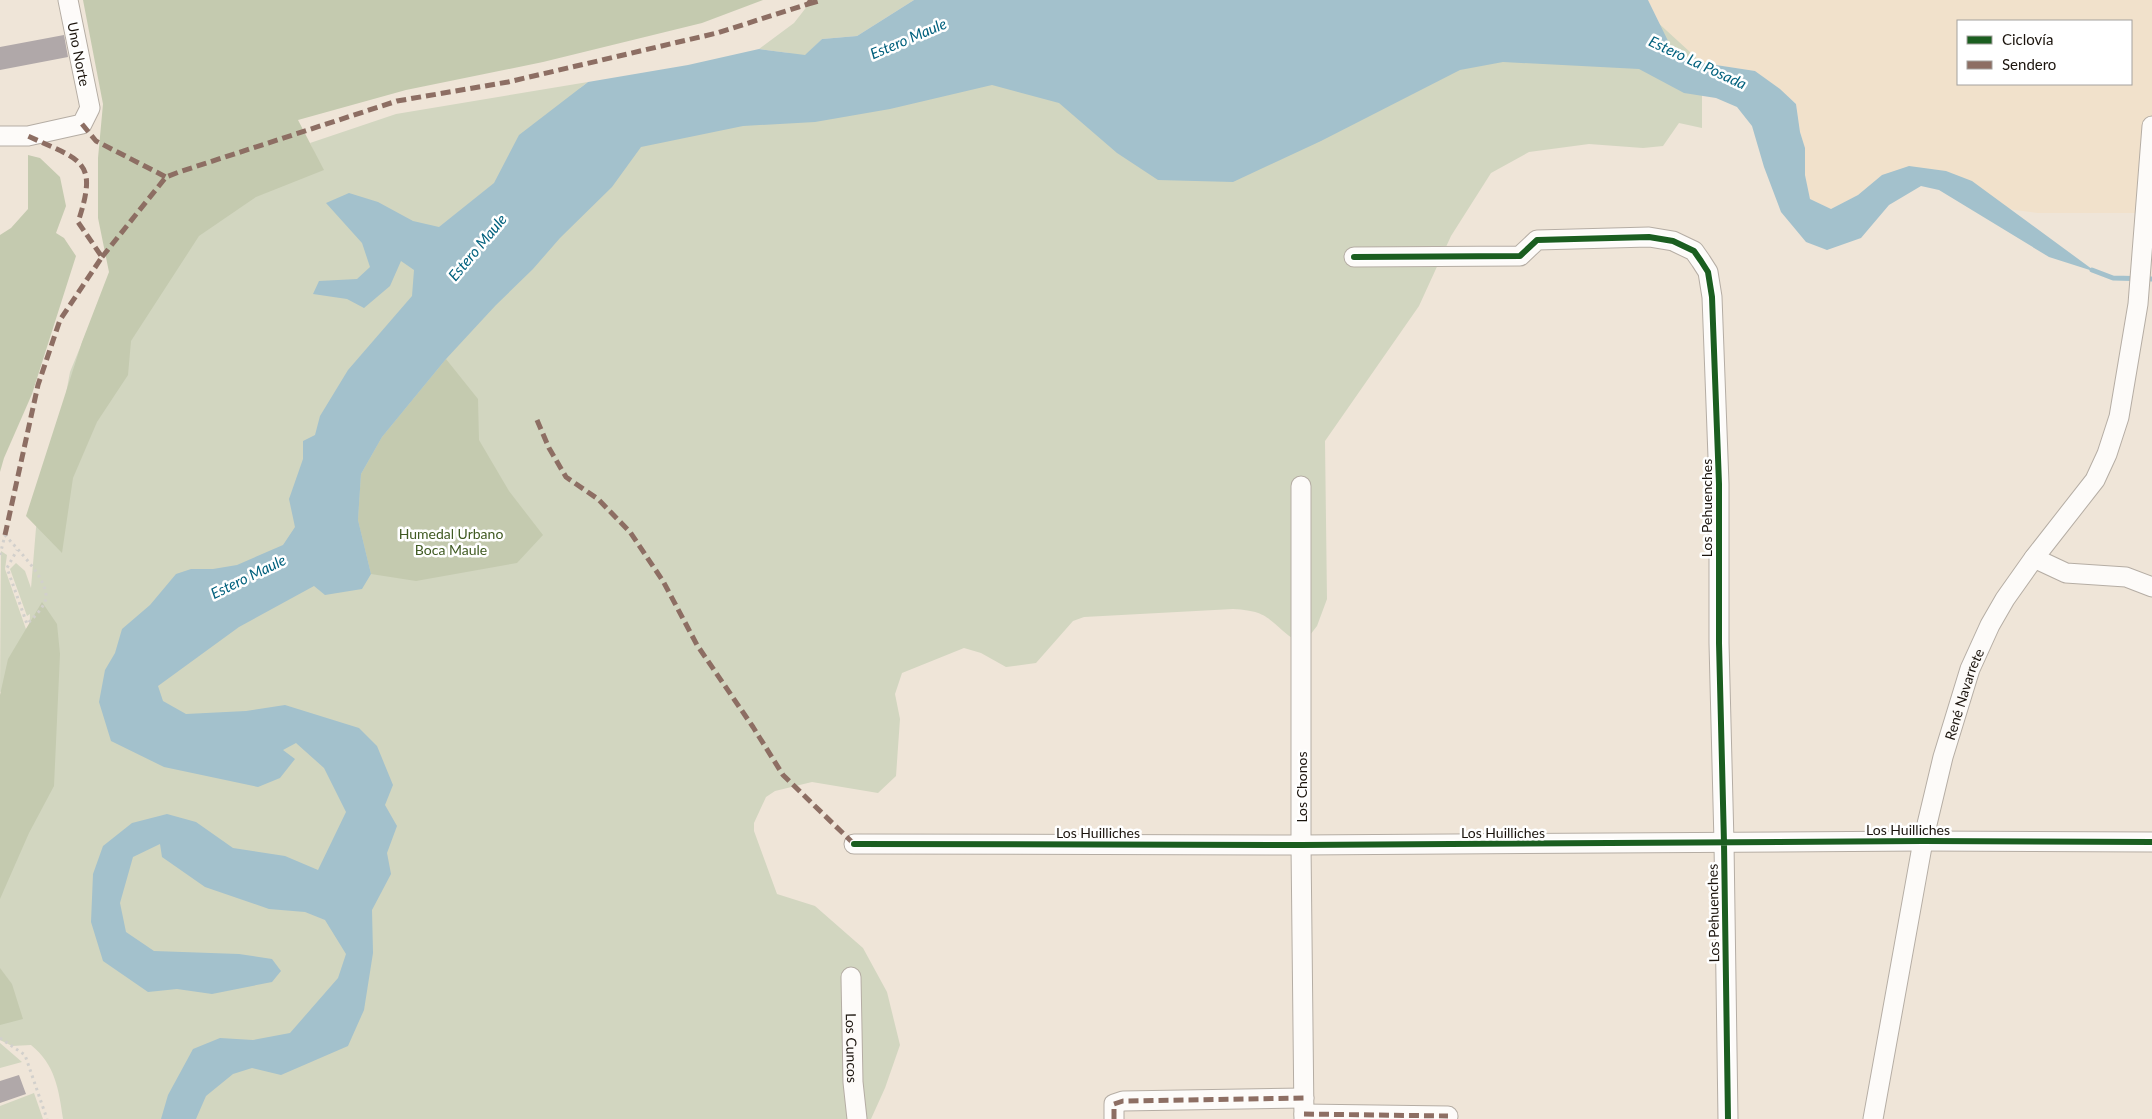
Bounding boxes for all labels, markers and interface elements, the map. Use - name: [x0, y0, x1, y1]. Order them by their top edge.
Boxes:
- water label: Estero Maule: [867, 14, 949, 62]
- street label: Uno Norte: [64, 20, 94, 88]
- legend: [1957, 20, 2132, 85]
- text: Ciclovía: [2002, 30, 2053, 48]
- water label: Estero La Posada: [1646, 32, 1750, 93]
- text: Sendero: [2002, 55, 2056, 73]
- water label: Estero Maule: [444, 210, 510, 284]
- street label: Los Pehuenches: [1698, 459, 1715, 557]
- park label: Humedal Urbano Boca Maule: [399, 525, 503, 558]
- water label: Estero Maule: [208, 550, 288, 602]
- street label: René Navarrete: [1940, 646, 1987, 742]
- street label: Los Chonos: [1293, 751, 1310, 823]
- street label: Los Huilliches: [1866, 821, 1950, 838]
- street label: Los Huilliches: [1056, 824, 1140, 841]
- street label: Los Huilliches: [1461, 824, 1545, 841]
- street label: Los Pehuenches: [1704, 864, 1722, 962]
- street label: Los Cuncos: [843, 1013, 862, 1083]

